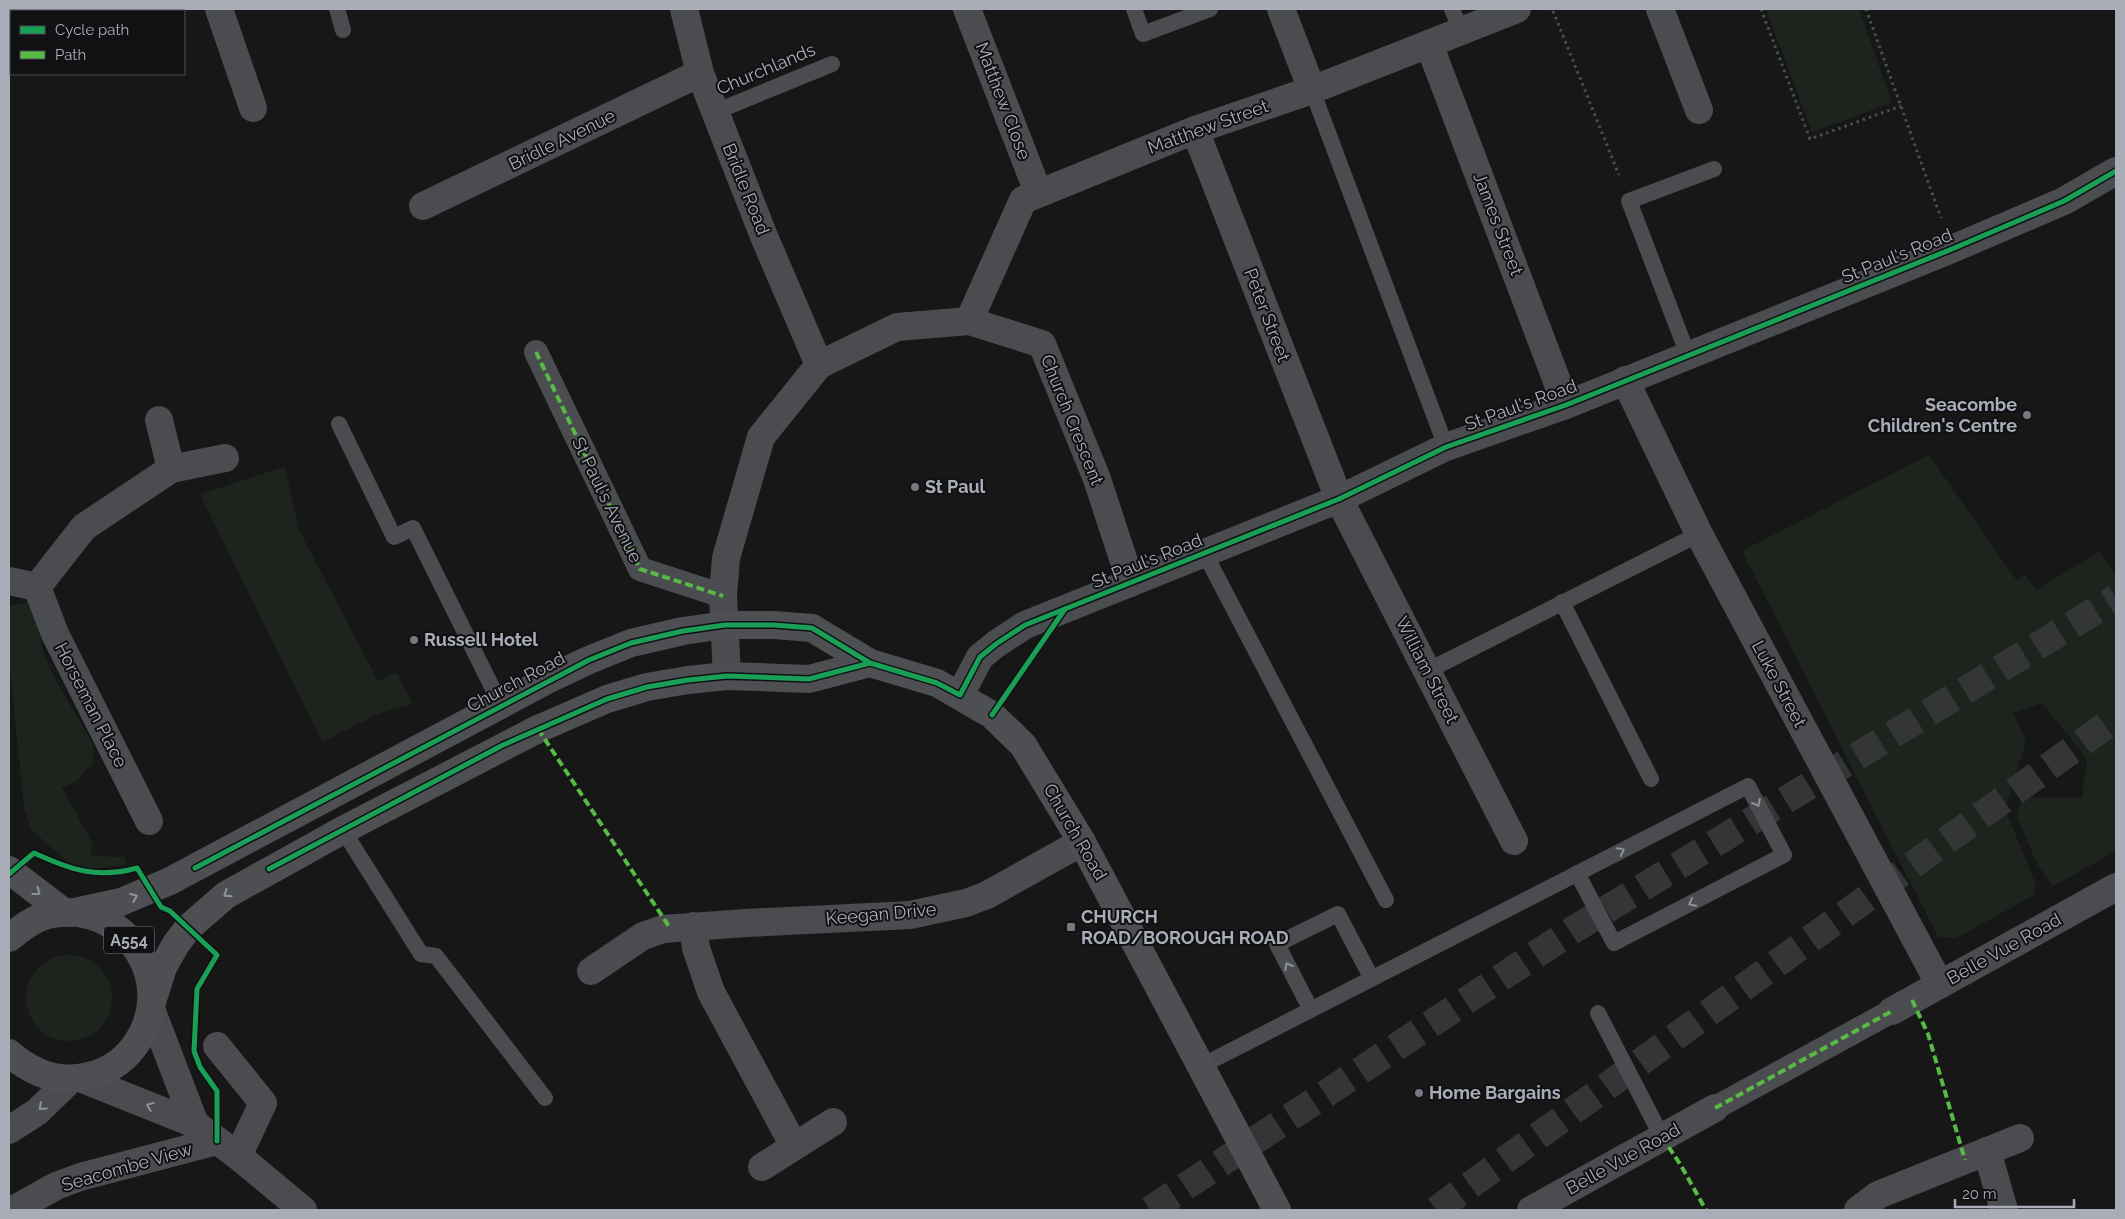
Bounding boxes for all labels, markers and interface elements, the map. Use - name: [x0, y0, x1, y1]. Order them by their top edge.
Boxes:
- legend: [10, 10, 185, 75]
- text: Cycle path: [55, 21, 129, 39]
- street label: Churchlands: [713, 38, 819, 99]
- street label: Matthew Close: [971, 39, 1036, 163]
- text: Path: [55, 46, 86, 64]
- street label: Matthew Street: [1145, 95, 1271, 158]
- street label: Bridle Avenue: [505, 104, 619, 174]
- street label: Bridle Road: [719, 140, 774, 238]
- street label: James Street: [1469, 169, 1528, 278]
- street label: St Paul's Road: [1838, 224, 1955, 287]
- street label: Peter Street: [1240, 265, 1295, 364]
- street label: Church Crescent: [1037, 351, 1108, 488]
- street label: St Paul's Road: [1462, 375, 1580, 434]
- place label: Seacombe Children's Centre: [1868, 394, 2017, 436]
- marker: Seacombe Children's Centre: [2021, 409, 2033, 421]
- street label: St Paul's Avenue: [568, 434, 647, 566]
- place label: St Paul: [925, 476, 986, 497]
- marker: St Paul: [909, 481, 921, 493]
- street label: St Paul's Road: [1088, 529, 1205, 592]
- street label: William Street: [1391, 613, 1463, 727]
- place label: Russell Hotel: [424, 629, 538, 650]
- marker: Russell Hotel: [408, 634, 420, 646]
- street label: Luke Street: [1748, 637, 1811, 731]
- street label: Horseman Place: [51, 639, 132, 771]
- street label: Church Road: [463, 647, 568, 716]
- street label: Church Road: [1039, 780, 1111, 884]
- one-way arrow: [1751, 798, 1761, 807]
- one-way arrow: [1615, 847, 1624, 857]
- one-way arrow: [31, 886, 41, 895]
- one-way arrow: [223, 888, 233, 897]
- one-way arrow: [129, 893, 138, 903]
- one-way arrow: [1688, 897, 1697, 907]
- street label: Keegan Drive: [825, 898, 938, 929]
- place label: CHURCH ROAD/BOROUGH ROAD: [1081, 906, 1289, 948]
- street label: Belle Vue Road: [1943, 908, 2065, 989]
- marker: CHURCH ROAD/BOROUGH ROAD: [1065, 921, 1077, 933]
- road number: A554: [104, 926, 154, 954]
- one-way arrow: [1285, 963, 1295, 972]
- place label: Home Bargains: [1429, 1082, 1561, 1103]
- marker: Home Bargains: [1413, 1087, 1425, 1099]
- one-way arrow: [38, 1101, 47, 1110]
- one-way arrow: [146, 1102, 155, 1113]
- street label: Belle Vue Road: [1562, 1118, 1684, 1199]
- street label: Seacombe View: [59, 1138, 195, 1195]
- scale bar: [1955, 1176, 2074, 1208]
- text: 20 m: [1962, 1185, 1997, 1203]

